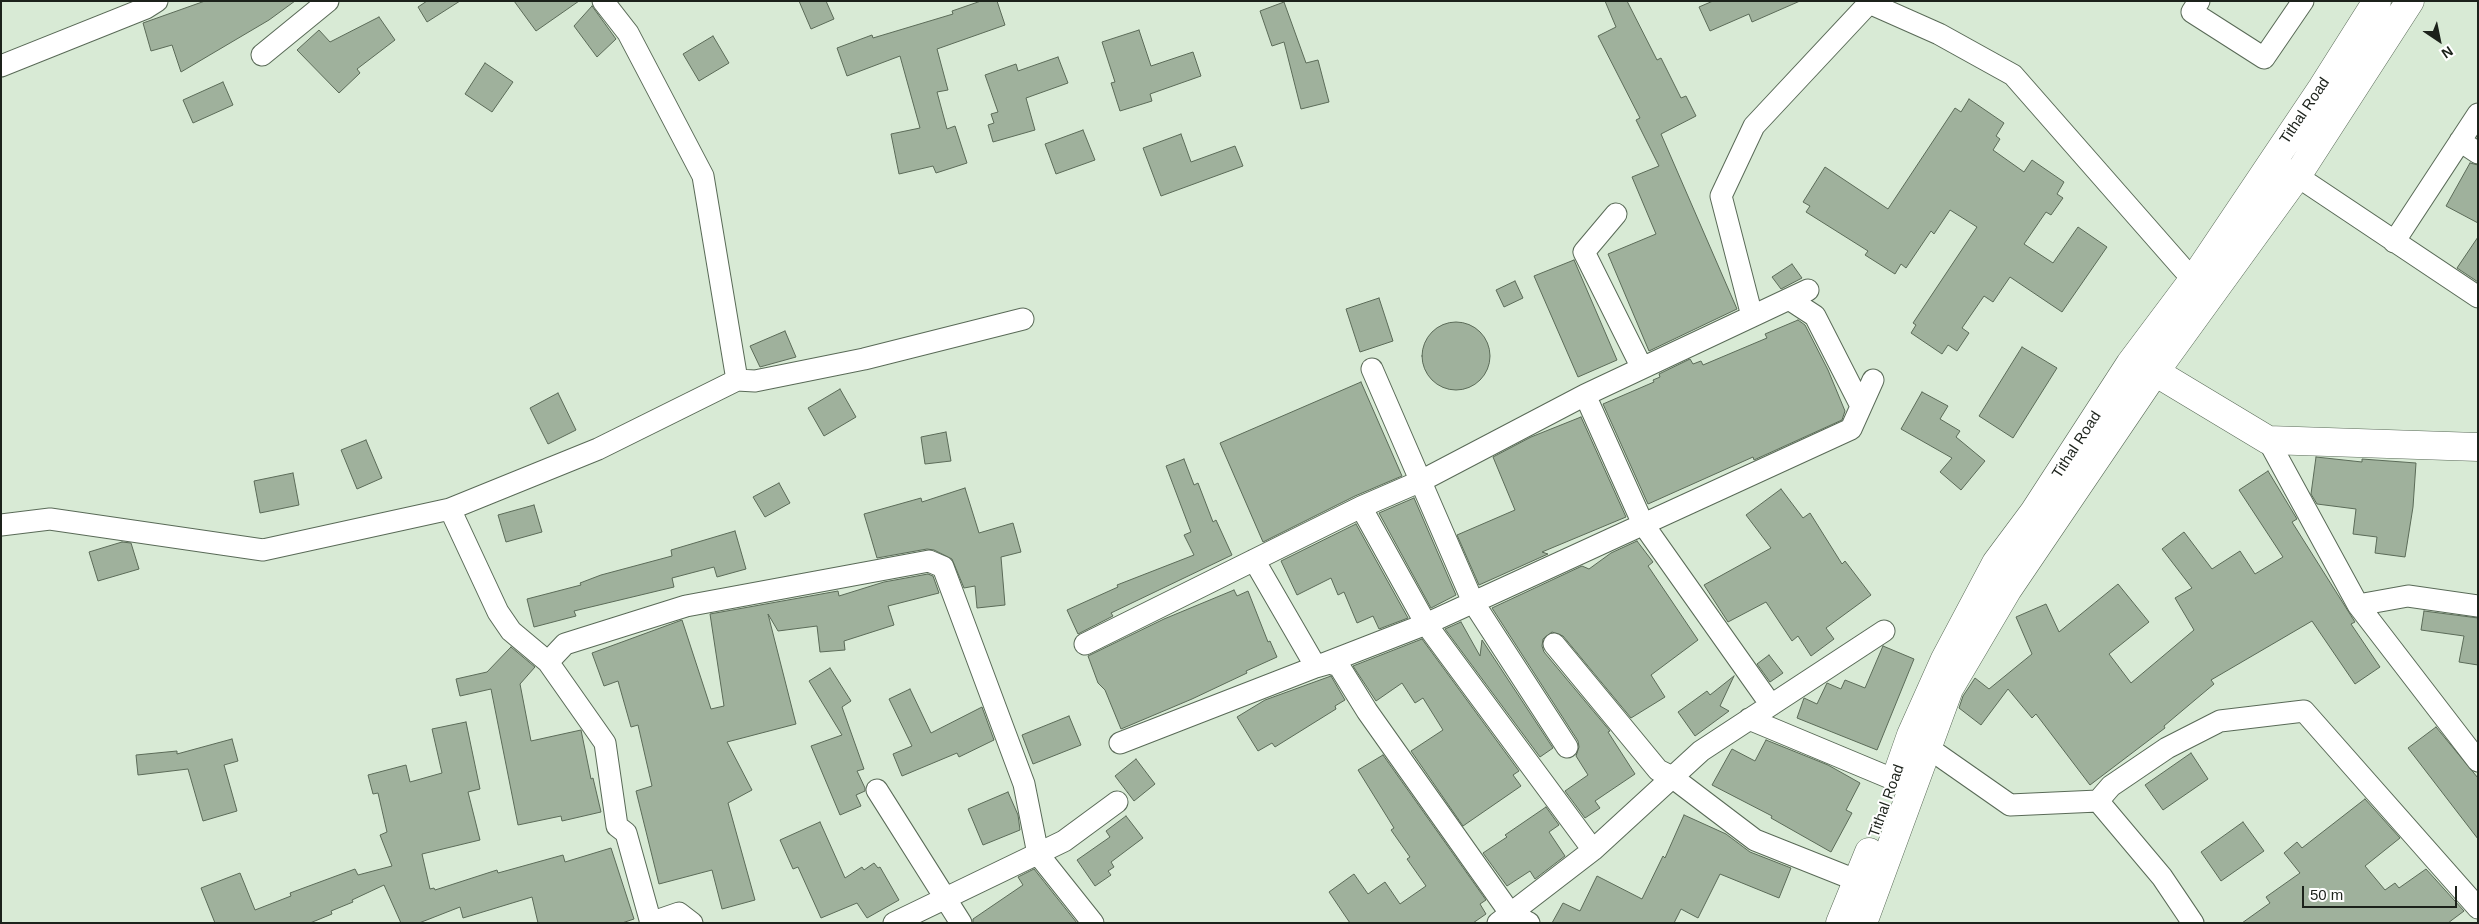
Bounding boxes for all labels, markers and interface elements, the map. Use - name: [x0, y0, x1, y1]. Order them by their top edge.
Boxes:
- north arrow: [2414, 15, 2464, 65]
- text: N: [2439, 43, 2456, 62]
- street label: Tithal Road: [2276, 74, 2334, 148]
- street label: Tithal Road: [2049, 408, 2105, 482]
- street label: Tithal Road: [1866, 762, 1908, 840]
- scale bar: [2304, 876, 2459, 908]
- text: 50 m: [2310, 886, 2343, 903]

